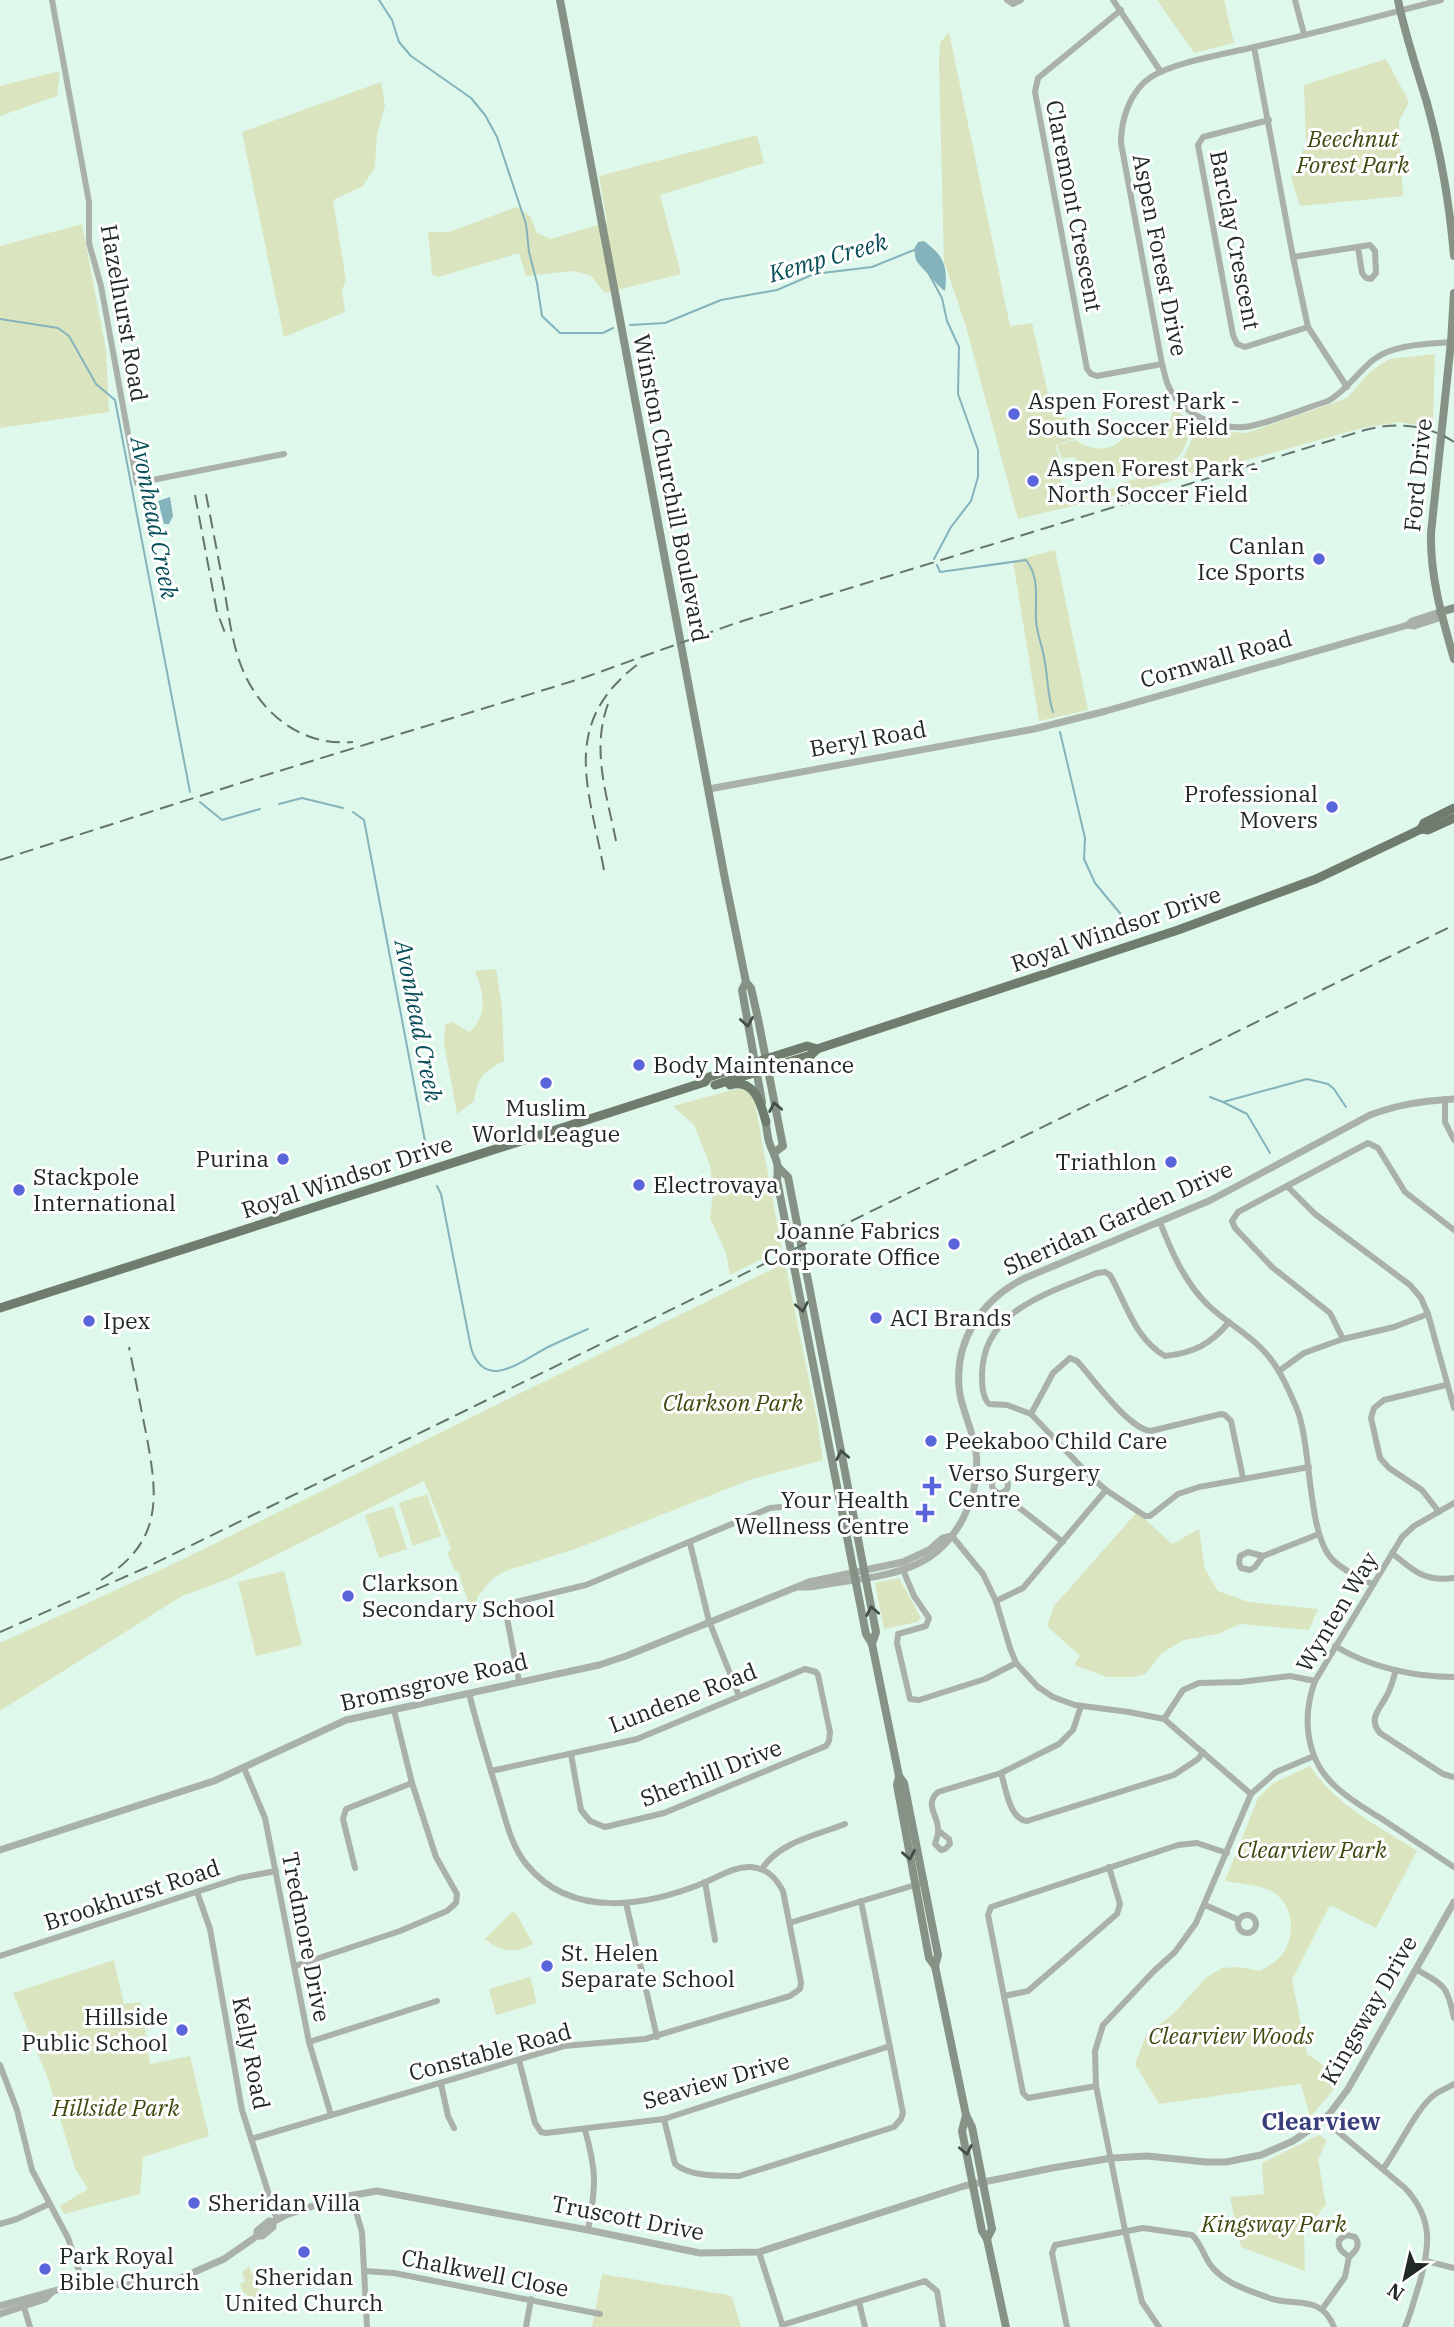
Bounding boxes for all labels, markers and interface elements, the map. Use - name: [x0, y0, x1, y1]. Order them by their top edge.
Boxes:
- street label: Claremont Crescent: [1040, 97, 1110, 314]
- park label: Beechnut Forest Park: [1295, 123, 1410, 179]
- street label: Barclay Crescent: [1204, 148, 1268, 332]
- street label: Aspen Forest Drive: [1127, 151, 1195, 358]
- street label: Hazelhurst Road: [95, 222, 155, 404]
- water label: Kemp Creek: [764, 225, 891, 290]
- street label: Winston Churchill Boulevard: [627, 331, 717, 644]
- place label: Aspen Forest Park - South Soccer Field: [1028, 385, 1240, 441]
- marker: Aspen Forest Park - South Soccer Field: [1006, 406, 1022, 422]
- street label: Ford Drive: [1396, 417, 1438, 533]
- water label: Avonhead Creek: [123, 432, 186, 602]
- place label: Aspen Forest Park - North Soccer Field: [1047, 452, 1259, 508]
- marker: Aspen Forest Park - North Soccer Field: [1025, 473, 1041, 489]
- place label: Canlan Ice Sports: [1197, 530, 1305, 586]
- marker: Canlan Ice Sports: [1311, 551, 1327, 567]
- street label: Cornwall Road: [1136, 622, 1295, 694]
- street label: Beryl Road: [807, 713, 929, 763]
- place label: Professional Movers: [1184, 778, 1318, 834]
- marker: Professional Movers: [1324, 799, 1340, 815]
- street label: Royal Windsor Drive: [1007, 878, 1225, 978]
- water label: Avonhead Creek: [387, 935, 450, 1105]
- one-way arrow: [739, 1016, 754, 1028]
- place label: Body Maintenance: [653, 1049, 854, 1079]
- marker: Body Maintenance: [631, 1057, 647, 1073]
- marker: Muslim World League: [538, 1075, 554, 1091]
- place label: Muslim World League: [472, 1092, 620, 1148]
- one-way arrow: [769, 1101, 784, 1113]
- street label: Royal Windsor Drive: [237, 1128, 456, 1224]
- place label: Purina: [196, 1143, 269, 1173]
- place label: Triathlon: [1056, 1146, 1157, 1176]
- marker: Purina: [275, 1151, 291, 1167]
- street label: Sheridan Garden Drive: [998, 1153, 1237, 1281]
- marker: Triathlon: [1163, 1154, 1179, 1170]
- place label: Stackpole International: [33, 1161, 176, 1217]
- place label: Electrovaya: [653, 1169, 779, 1199]
- marker: Electrovaya: [631, 1177, 647, 1193]
- marker: Stackpole International: [11, 1182, 27, 1198]
- place label: Joanne Fabrics Corporate Office: [764, 1215, 940, 1271]
- marker: Joanne Fabrics Corporate Office: [946, 1236, 962, 1252]
- one-way arrow: [794, 1301, 809, 1313]
- place label: ACI Brands: [890, 1302, 1012, 1332]
- place label: Ipex: [103, 1305, 150, 1335]
- marker: ACI Brands: [868, 1310, 884, 1326]
- marker: Ipex: [81, 1313, 97, 1329]
- park label: Clarkson Park: [663, 1387, 804, 1417]
- place label: Peekaboo Child Care: [945, 1425, 1167, 1455]
- marker: Peekaboo Child Care: [923, 1433, 939, 1449]
- one-way arrow: [835, 1449, 850, 1461]
- place label: Verso Surgery Centre: [948, 1457, 1101, 1513]
- marker: Verso Surgery Centre: [922, 1476, 942, 1496]
- place label: Your Health Wellness Centre: [735, 1484, 909, 1540]
- marker: Your Health Wellness Centre: [915, 1503, 935, 1523]
- street label: Wynten Way: [1288, 1545, 1384, 1677]
- place label: Clarkson Secondary School: [362, 1567, 555, 1623]
- marker: Clarkson Secondary School: [340, 1588, 356, 1604]
- one-way arrow: [865, 1605, 880, 1617]
- street label: Bromsgrove Road: [337, 1645, 530, 1717]
- street label: Lundene Road: [604, 1655, 761, 1739]
- street label: Sherhill Drive: [636, 1731, 786, 1813]
- park label: Clearview Park: [1237, 1834, 1388, 1864]
- street label: Tredmore Drive: [276, 1849, 338, 2024]
- one-way arrow: [901, 1849, 916, 1861]
- street label: Brookhurst Road: [40, 1851, 224, 1937]
- street label: Kingsway Drive: [1313, 1929, 1423, 2090]
- place label: St. Helen Separate School: [561, 1937, 735, 1993]
- marker: St. Helen Separate School: [539, 1958, 555, 1974]
- street label: Kelly Road: [226, 1994, 278, 2112]
- place label: Hillside Public School: [21, 2001, 168, 2057]
- street label: Constable Road: [405, 2015, 574, 2087]
- park label: Clearview Woods: [1148, 2020, 1314, 2050]
- marker: Hillside Public School: [174, 2022, 190, 2038]
- street label: Seaview Drive: [639, 2045, 793, 2115]
- park label: Hillside Park: [51, 2092, 181, 2122]
- district label: Clearview: [1261, 2105, 1381, 2137]
- one-way arrow: [958, 2144, 973, 2156]
- place label: Sheridan Villa: [208, 2187, 361, 2217]
- street label: Truscott Drive: [549, 2188, 707, 2247]
- marker: Sheridan Villa: [186, 2195, 202, 2211]
- park label: Kingsway Park: [1200, 2208, 1347, 2238]
- place label: Park Royal Bible Church: [59, 2240, 200, 2296]
- street label: Chalkwell Close: [399, 2241, 571, 2303]
- north arrow: [1370, 2243, 1440, 2313]
- marker: Sheridan United Church: [296, 2244, 312, 2260]
- marker: Park Royal Bible Church: [37, 2261, 53, 2277]
- place label: Sheridan United Church: [225, 2261, 383, 2317]
- text: N: [1383, 2278, 1408, 2306]

